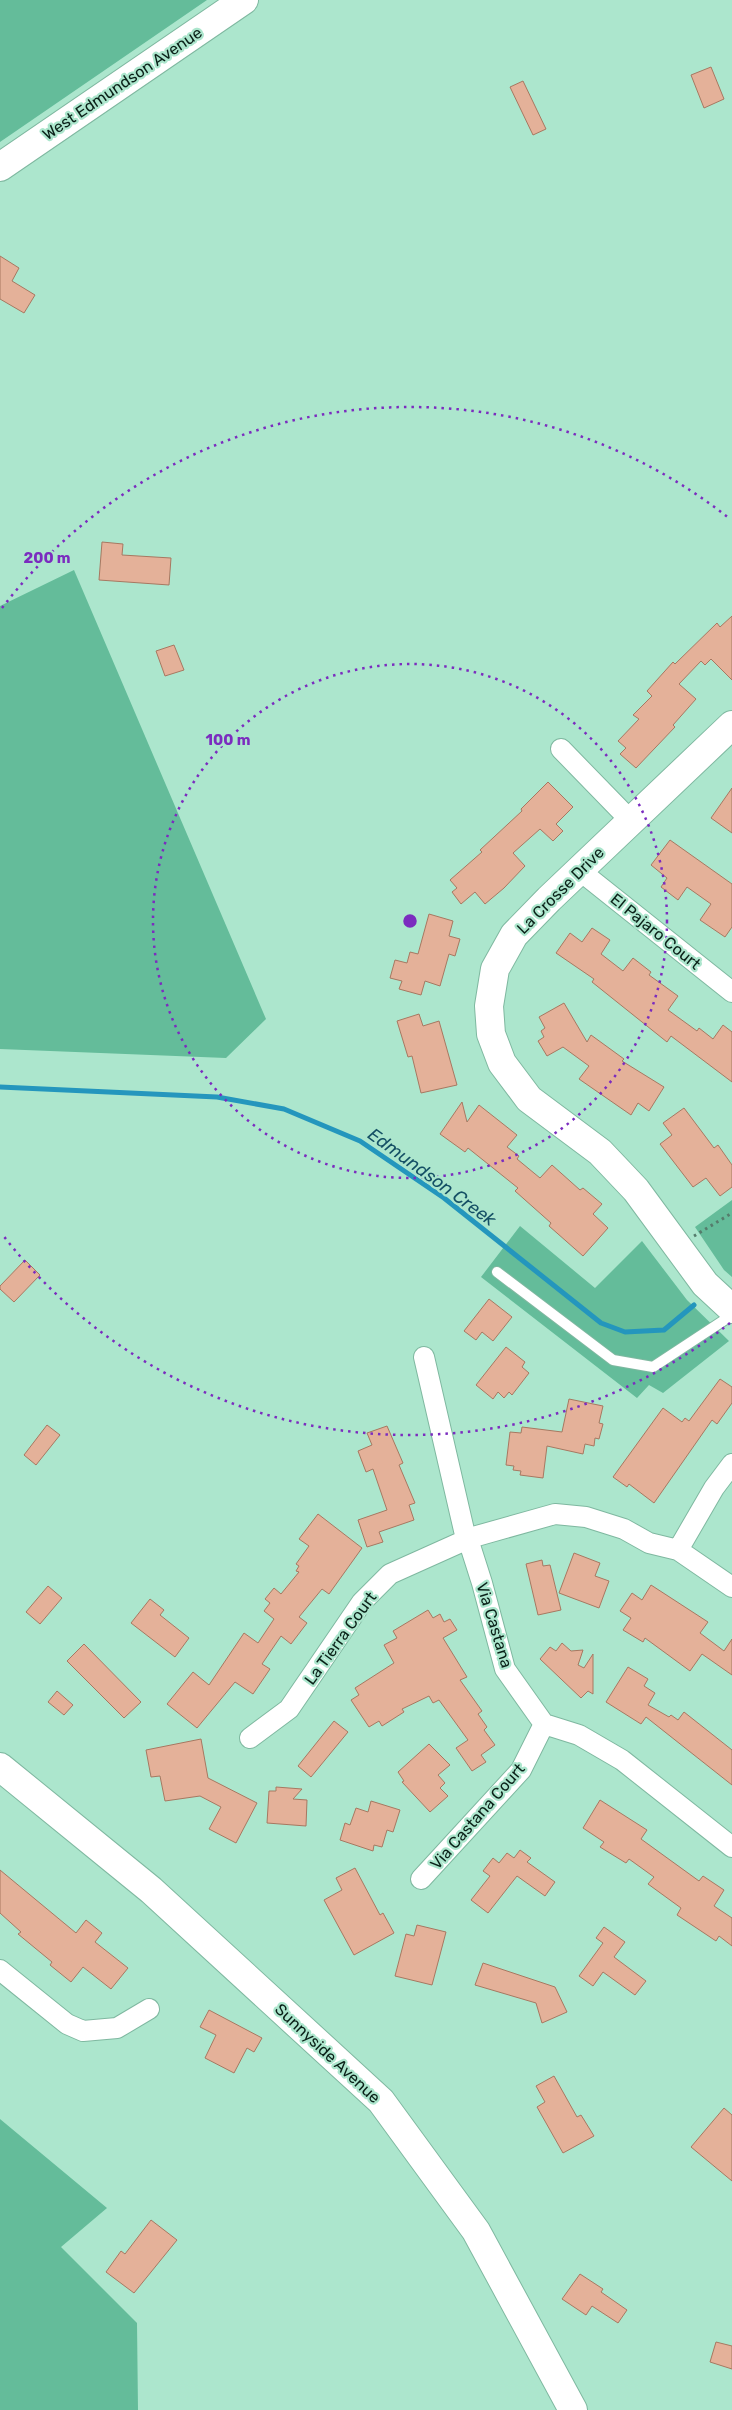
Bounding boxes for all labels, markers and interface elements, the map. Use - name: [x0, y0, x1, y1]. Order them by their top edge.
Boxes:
- street label: West Edmundson Avenue: [39, 23, 206, 144]
- text: 200 m: [23, 549, 71, 567]
- text: 100 m: [206, 731, 250, 749]
- street label: La Crosse Drive: [513, 843, 608, 938]
- street label: El Pajaro Court: [607, 889, 705, 973]
- centre of rings: [401, 912, 419, 930]
- water label: Edmundson Creek: [364, 1123, 501, 1231]
- street label: Via Castana: [473, 1580, 517, 1670]
- street label: La Tierra Court: [300, 1588, 380, 1688]
- street label: Via Castana Court: [426, 1760, 529, 1873]
- street label: Sunnyside Avenue: [271, 2000, 384, 2107]

